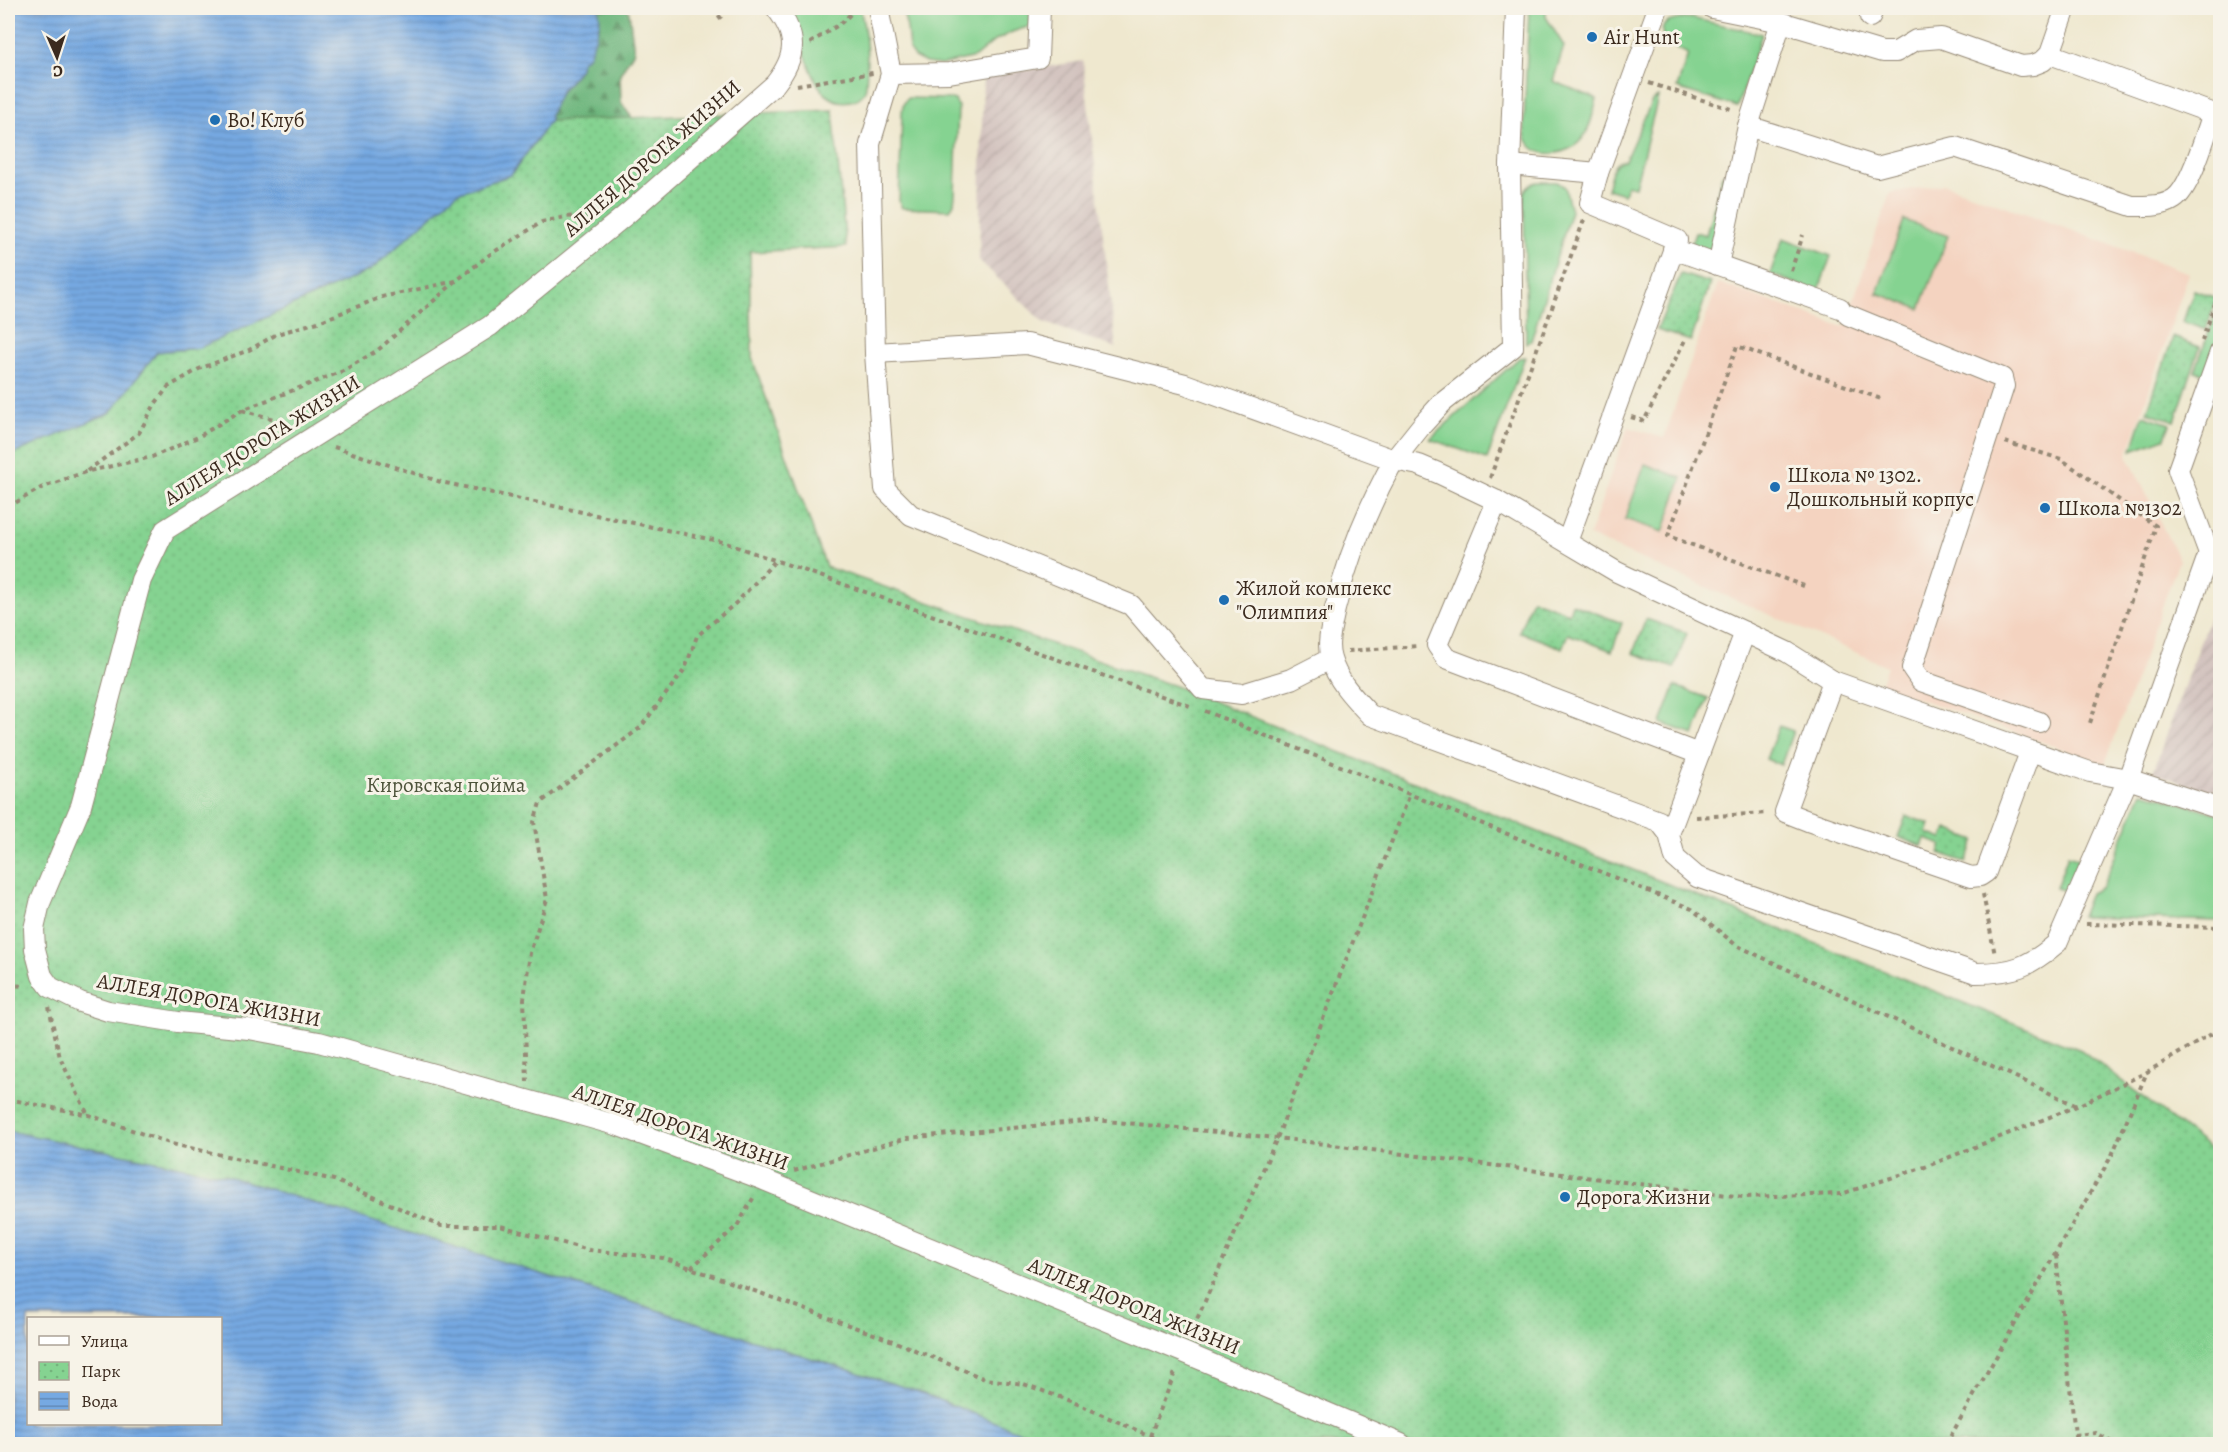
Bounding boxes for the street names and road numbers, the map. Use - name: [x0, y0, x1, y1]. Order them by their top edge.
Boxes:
- street label: АЛЛЕЯ ДОРОГА ЖИЗНИ: [557, 73, 747, 244]
- street label: АЛЛЕЯ ДОРОГА ЖИЗНИ: [158, 368, 365, 512]
- street label: АЛЛЕЯ ДОРОГА ЖИЗНИ: [94, 966, 323, 1033]
- street label: АЛЛЕЯ ДОРОГА ЖИЗНИ: [568, 1077, 793, 1177]
- street label: АЛЛЕЯ ДОРОГА ЖИЗНИ: [1023, 1250, 1244, 1361]

